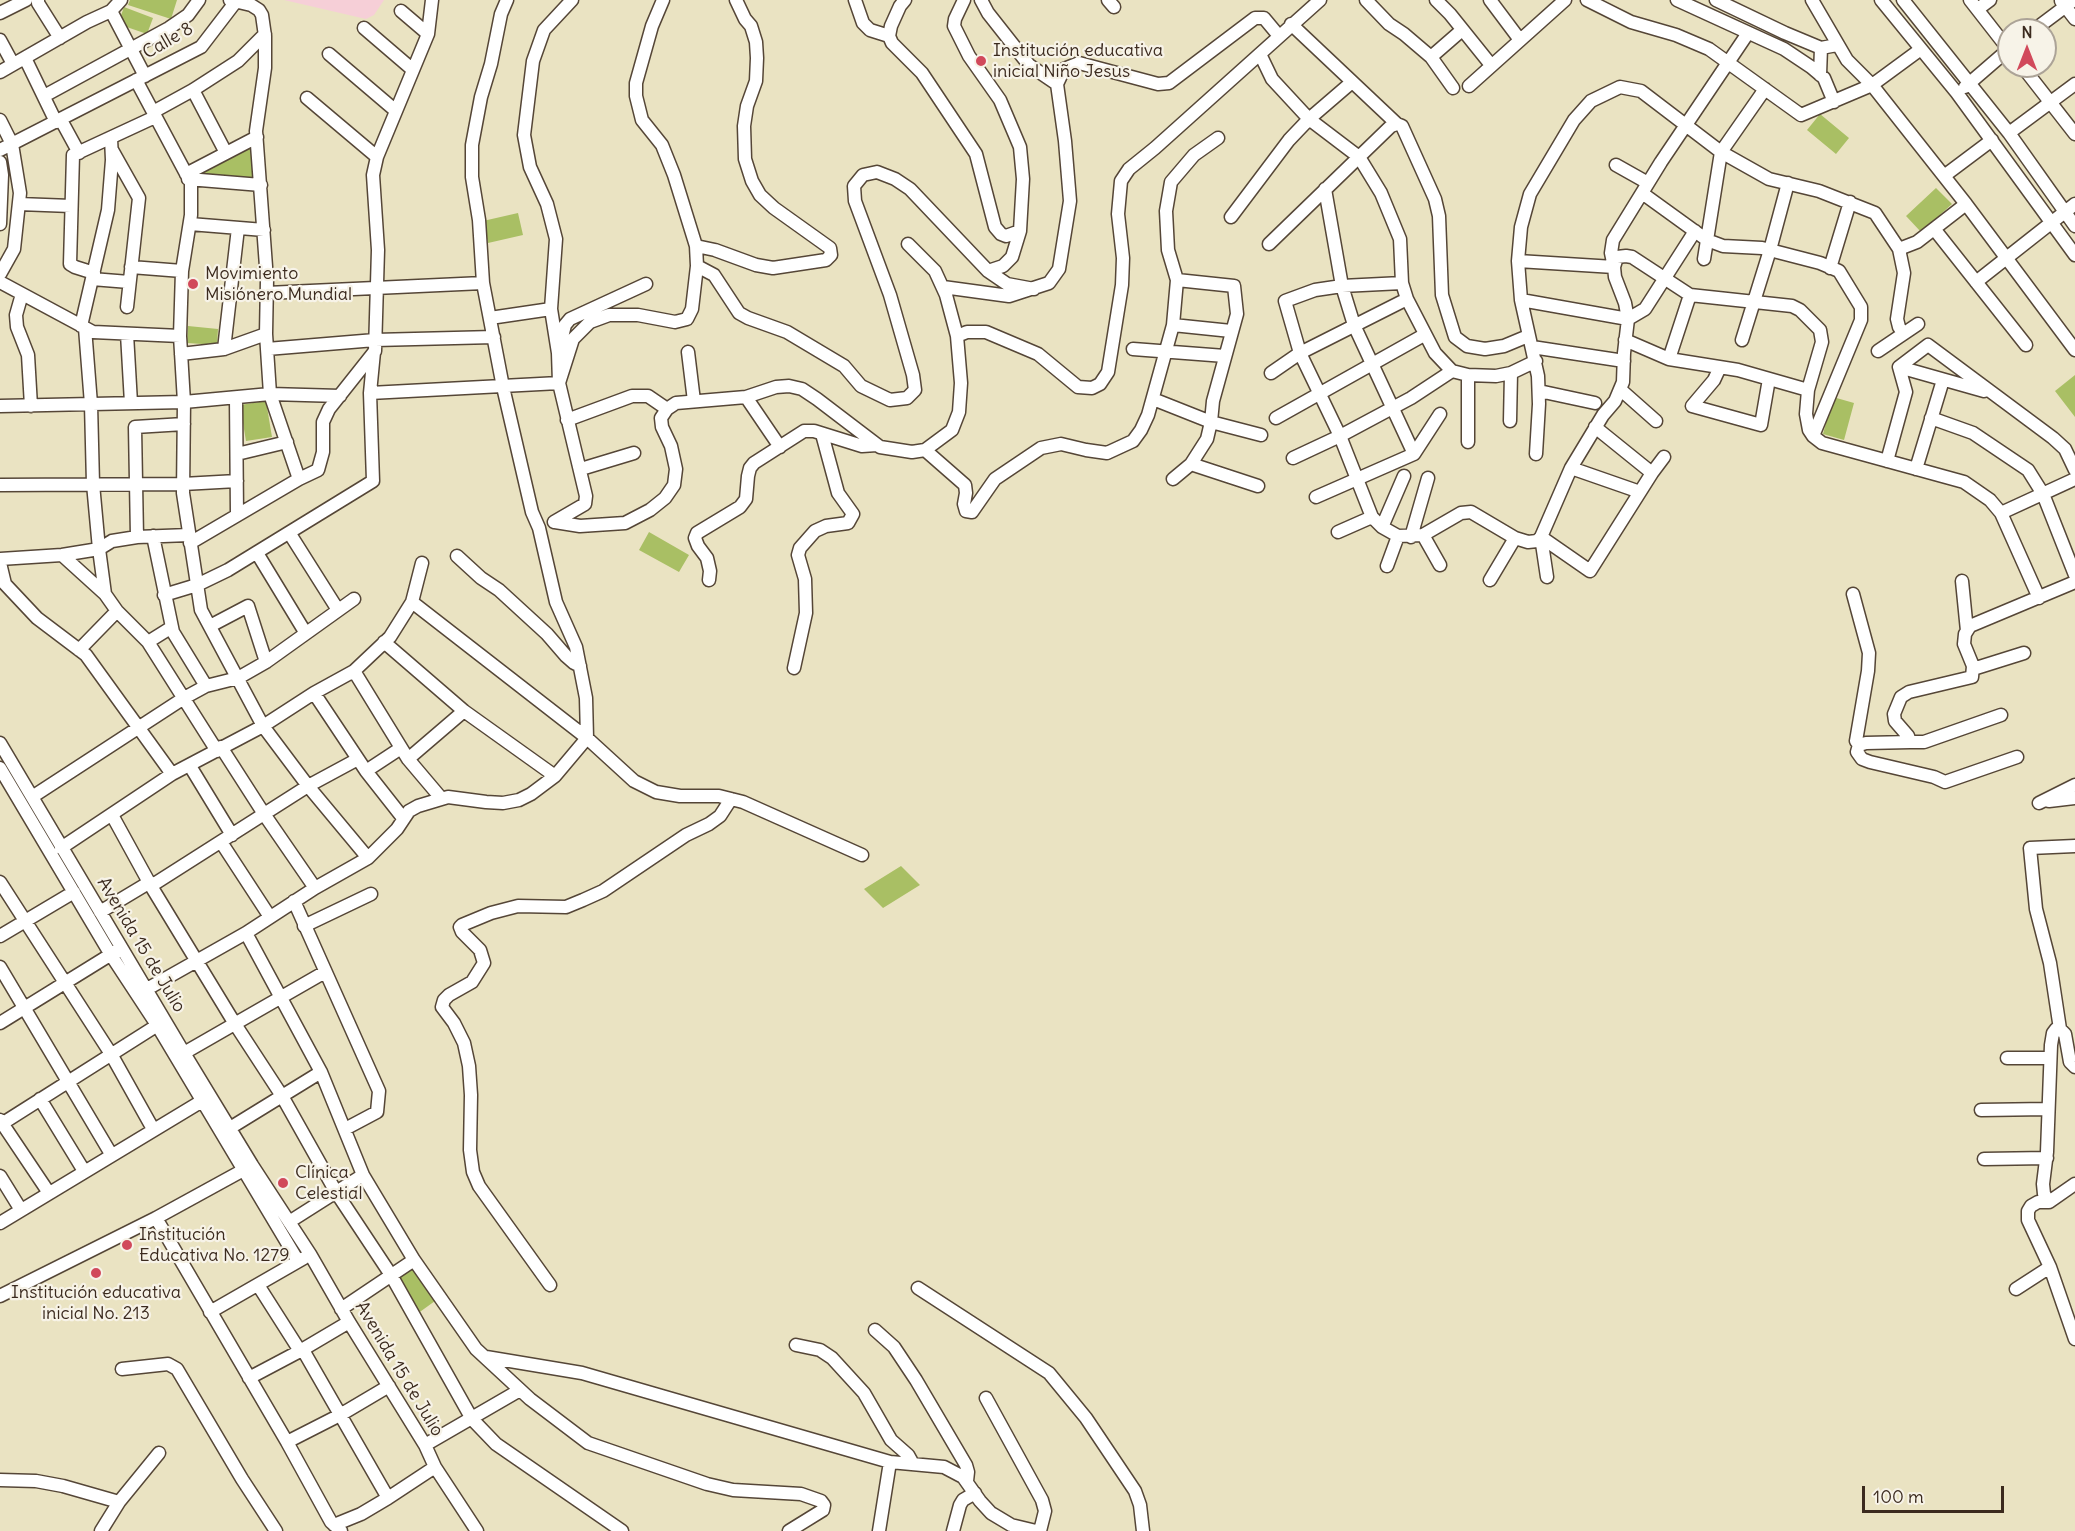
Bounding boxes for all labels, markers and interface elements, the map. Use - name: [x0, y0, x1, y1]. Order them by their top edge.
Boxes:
- street label: Calle 8: [139, 18, 197, 64]
- north arrow: [1997, 18, 2057, 78]
- text: N: [2021, 22, 2033, 42]
- place label: Institución educativa inicial Niño Jesus: [993, 40, 1163, 82]
- marker: Institución educativa inicial Niño Jesus: [974, 54, 988, 68]
- place label: Movimiento Misiónero Mundial: [205, 263, 352, 306]
- marker: Movimiento Misiónero Mundial: [186, 277, 200, 291]
- street label: Avenida 15 de Julio: [92, 874, 190, 1016]
- place label: Clínica Celestial: [295, 1162, 362, 1204]
- marker: Clínica Celestial: [276, 1176, 290, 1190]
- place label: Institución Educativa No. 1279: [139, 1224, 289, 1266]
- marker: Institución Educativa No. 1279: [120, 1238, 134, 1252]
- marker: Institución educativa inicial No. 213: [89, 1266, 103, 1280]
- place label: Institución educativa inicial No. 213: [11, 1282, 181, 1324]
- street label: Avenida 15 de Julio: [350, 1298, 448, 1440]
- scale bar: [1865, 1474, 2008, 1512]
- text: 100 m: [1873, 1485, 1924, 1508]

